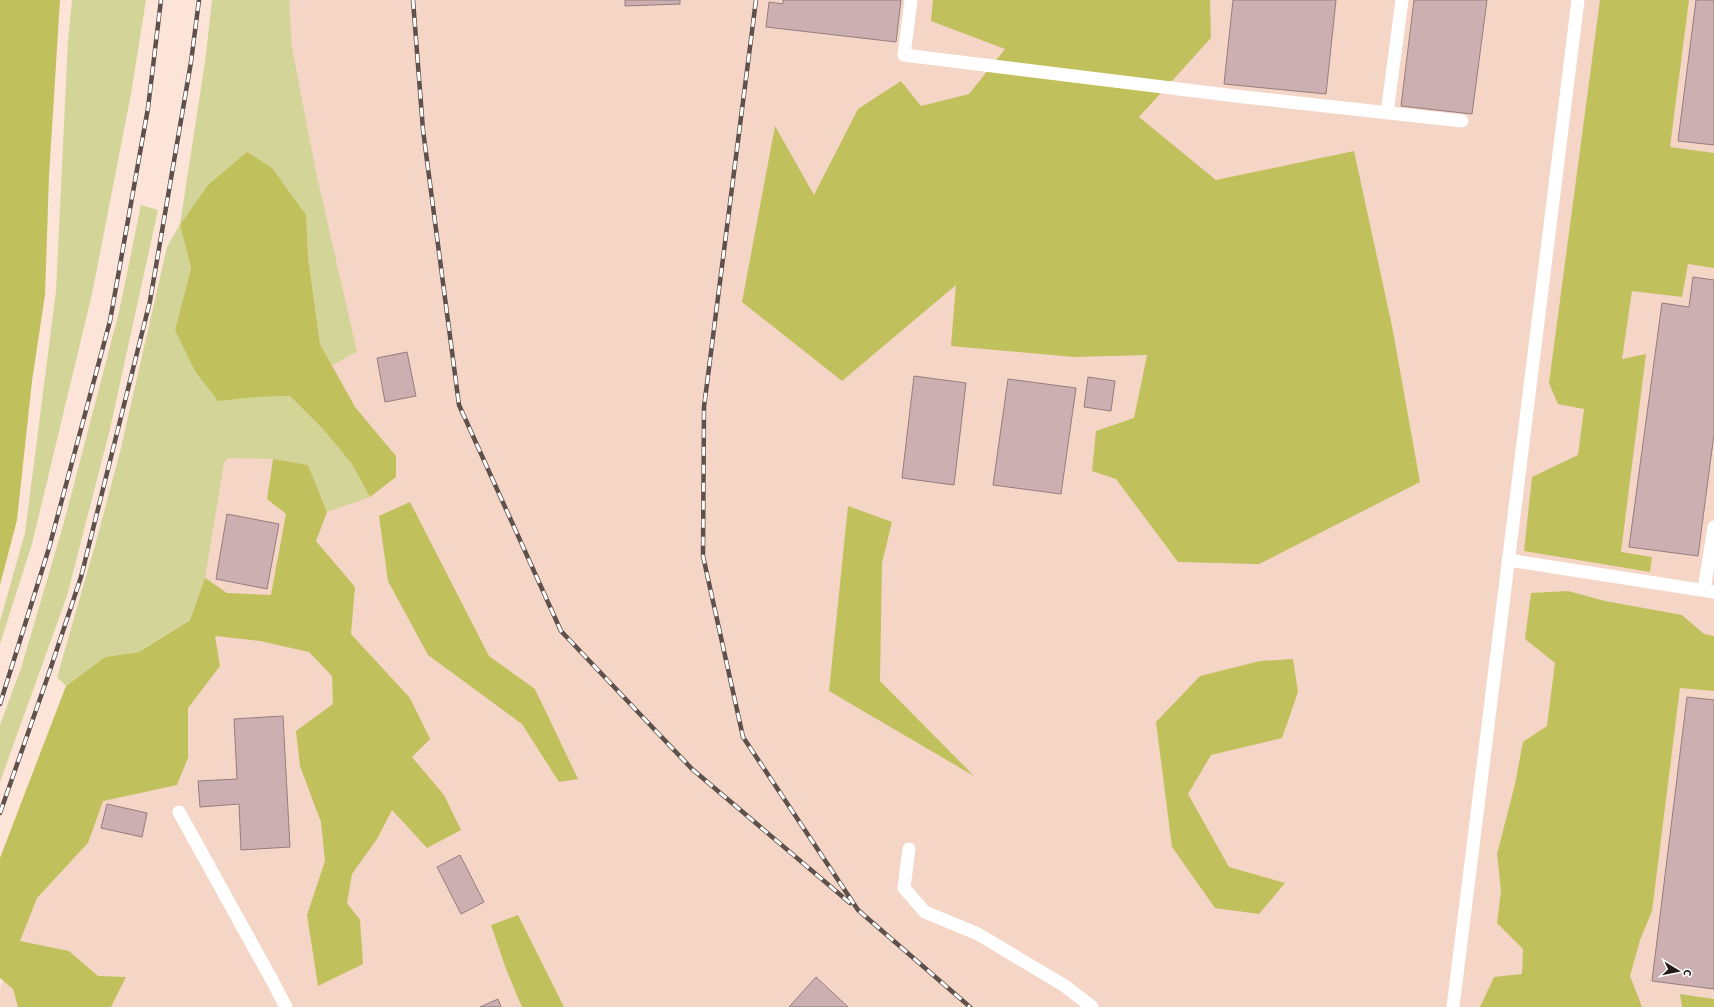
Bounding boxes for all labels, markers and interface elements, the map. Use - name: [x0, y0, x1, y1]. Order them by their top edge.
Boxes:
- north arrow: [1658, 951, 1698, 991]
- text: С: [1679, 968, 1695, 978]

